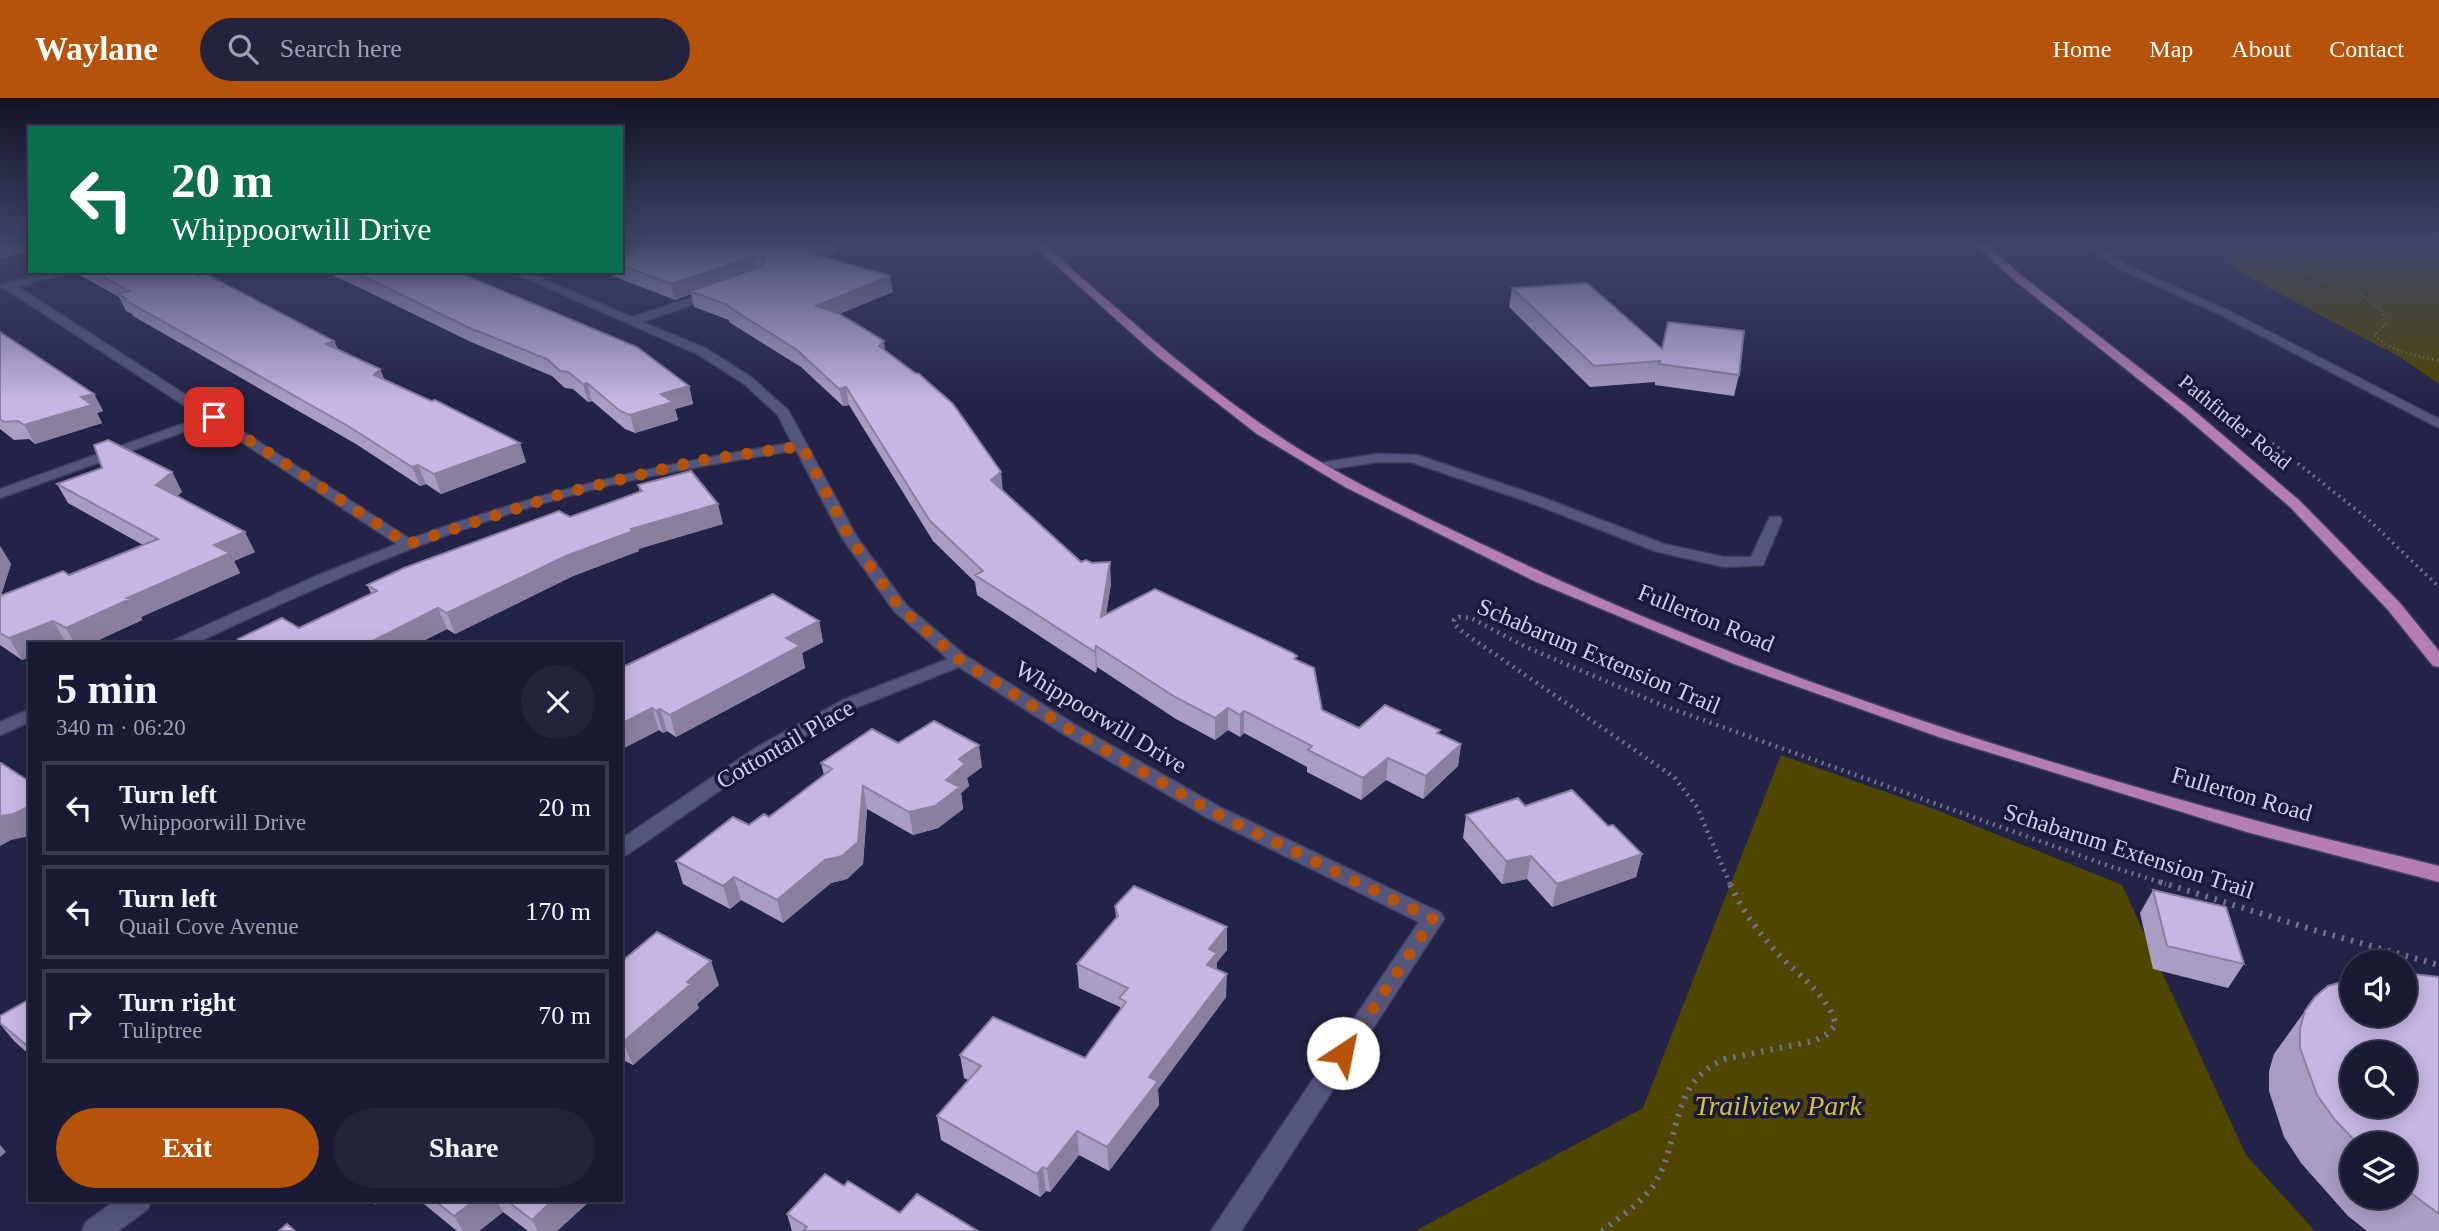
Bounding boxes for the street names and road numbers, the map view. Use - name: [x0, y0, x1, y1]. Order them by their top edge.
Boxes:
- street label: Pathfinder Road: [2174, 370, 2296, 475]
- street label: Fullerton Road: [1634, 579, 1778, 657]
- street label: Schabarum Extension Trail: [1474, 593, 1725, 719]
- street label: Whippoorwill Drive: [1011, 656, 1191, 778]
- street label: Cottontail Place: [712, 694, 858, 794]
- street label: Fullerton Road: [2169, 762, 2315, 826]
- street label: Schabarum Extension Trail: [2001, 798, 2258, 904]

